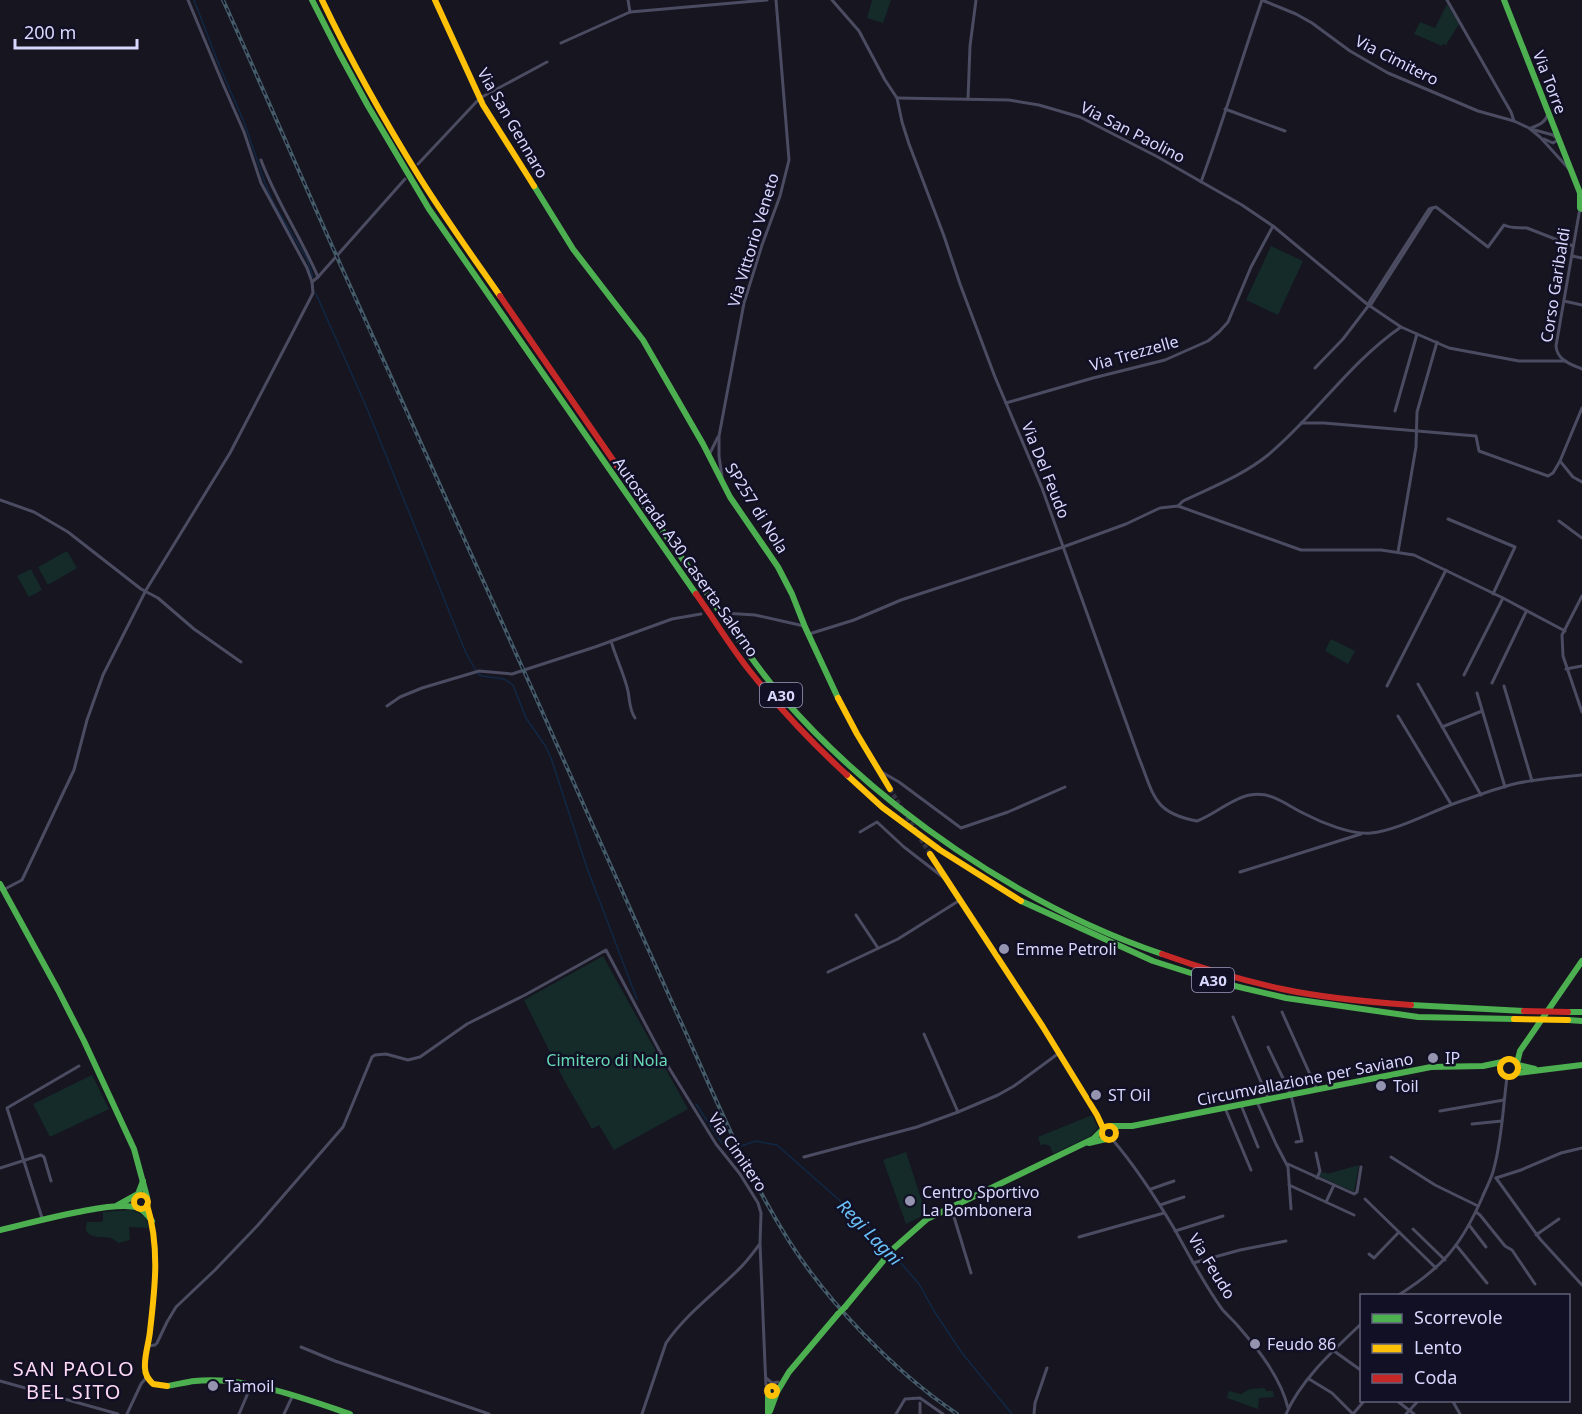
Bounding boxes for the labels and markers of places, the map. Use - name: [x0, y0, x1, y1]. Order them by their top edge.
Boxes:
- place label: Emme Petroli: [1016, 938, 1117, 960]
- marker: Emme Petroli: [997, 942, 1011, 956]
- place label: IP: [1445, 1047, 1460, 1069]
- marker: IP: [1426, 1051, 1440, 1065]
- place label: Toil: [1393, 1075, 1419, 1097]
- marker: Toil: [1374, 1079, 1388, 1093]
- place label: ST Oil: [1108, 1084, 1151, 1106]
- marker: ST Oil: [1089, 1088, 1103, 1102]
- place label: Centro Sportivo La Bombonera: [922, 1181, 1040, 1221]
- marker: Centro Sportivo La Bombonera: [903, 1194, 917, 1208]
- place label: Feudo 86: [1267, 1333, 1336, 1355]
- marker: Feudo 86: [1248, 1337, 1262, 1351]
- place label: Tamoil: [225, 1375, 275, 1397]
- marker: Tamoil: [206, 1379, 220, 1393]

